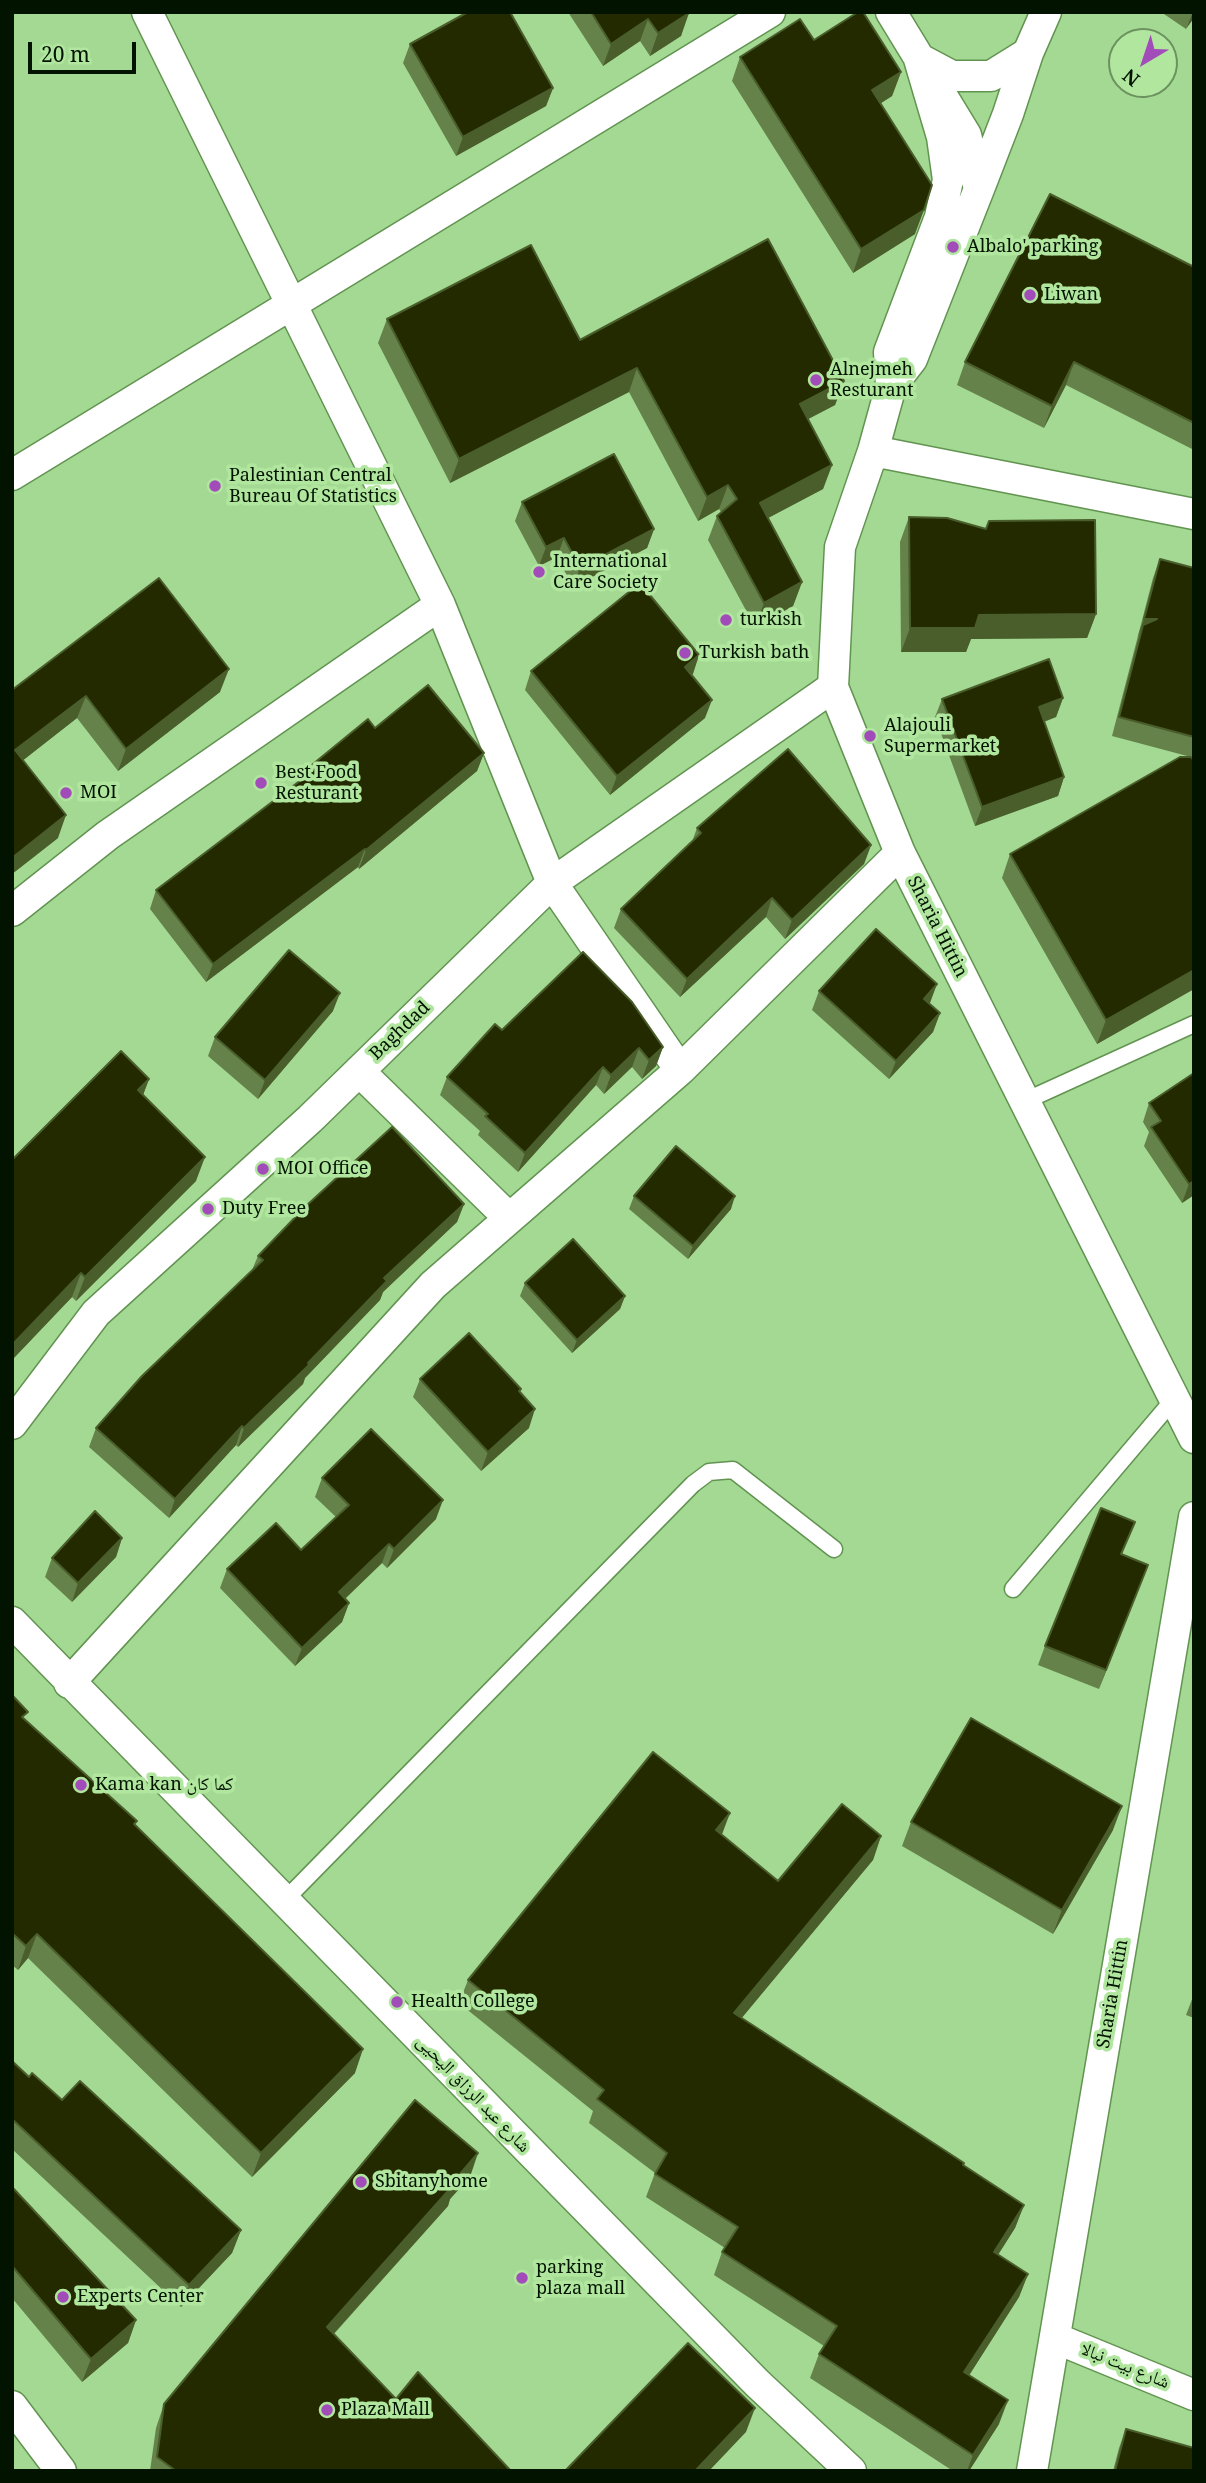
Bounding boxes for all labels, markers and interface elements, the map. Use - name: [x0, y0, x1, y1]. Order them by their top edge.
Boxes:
- scale bar: [32, 28, 140, 72]
- north arrow: [1108, 28, 1178, 98]
- text: 20 m: [41, 40, 90, 68]
- text: N: [1117, 63, 1145, 93]
- place label: Albalo' parking: [967, 236, 1098, 258]
- marker: Albalo' parking: [945, 239, 961, 255]
- place label: Liwan: [1044, 284, 1098, 306]
- marker: Liwan: [1022, 287, 1038, 303]
- place label: Alnejmeh Resturant: [830, 359, 914, 402]
- marker: Alnejmeh Resturant: [808, 372, 824, 388]
- place label: Palestinian Central Bureau Of Statistics: [229, 465, 397, 508]
- marker: Palestinian Central Bureau Of Statistics: [207, 478, 223, 494]
- place label: International Care Society: [553, 551, 667, 594]
- marker: International Care Society: [531, 564, 547, 580]
- place label: turkish: [740, 609, 802, 631]
- marker: turkish: [718, 612, 734, 628]
- place label: Turkish bath: [699, 642, 809, 664]
- marker: Turkish bath: [677, 645, 693, 661]
- place label: Alajouli Supermarket: [884, 715, 996, 758]
- marker: Alajouli Supermarket: [862, 728, 878, 744]
- place label: Best Food Resturant: [275, 762, 359, 804]
- marker: Best Food Resturant: [253, 775, 269, 791]
- place label: MOI: [80, 782, 117, 804]
- marker: MOI: [58, 785, 74, 801]
- street label: Sharia Hittin: [902, 873, 972, 981]
- street label: Baghdad: [365, 997, 435, 1065]
- place label: MOI Office: [277, 1158, 368, 1180]
- marker: MOI Office: [255, 1161, 271, 1177]
- place label: Duty Free: [222, 1198, 306, 1220]
- marker: Duty Free: [200, 1201, 216, 1217]
- place label: Kama kan كما كان: [95, 1774, 233, 1796]
- marker: Kama kan كما كان: [73, 1777, 89, 1793]
- street label: Sharia Hittin: [1093, 1938, 1133, 2050]
- place label: Health College: [411, 1991, 535, 2013]
- marker: Health College: [389, 1994, 405, 2010]
- street label: شارع عبد الرزاق اليحيى: [411, 2031, 535, 2157]
- place label: Sbitanyhome: [375, 2171, 488, 2193]
- marker: Sbitanyhome: [353, 2174, 369, 2190]
- place label: parking plaza mall: [536, 2257, 625, 2300]
- marker: parking plaza mall: [514, 2270, 530, 2286]
- place label: Experts Center: [77, 2286, 204, 2308]
- marker: Experts Center: [55, 2289, 71, 2305]
- street label: شارع بيت نبالا: [1077, 2338, 1173, 2394]
- place label: Plaza Mall: [341, 2399, 430, 2421]
- marker: Plaza Mall: [319, 2402, 335, 2418]

